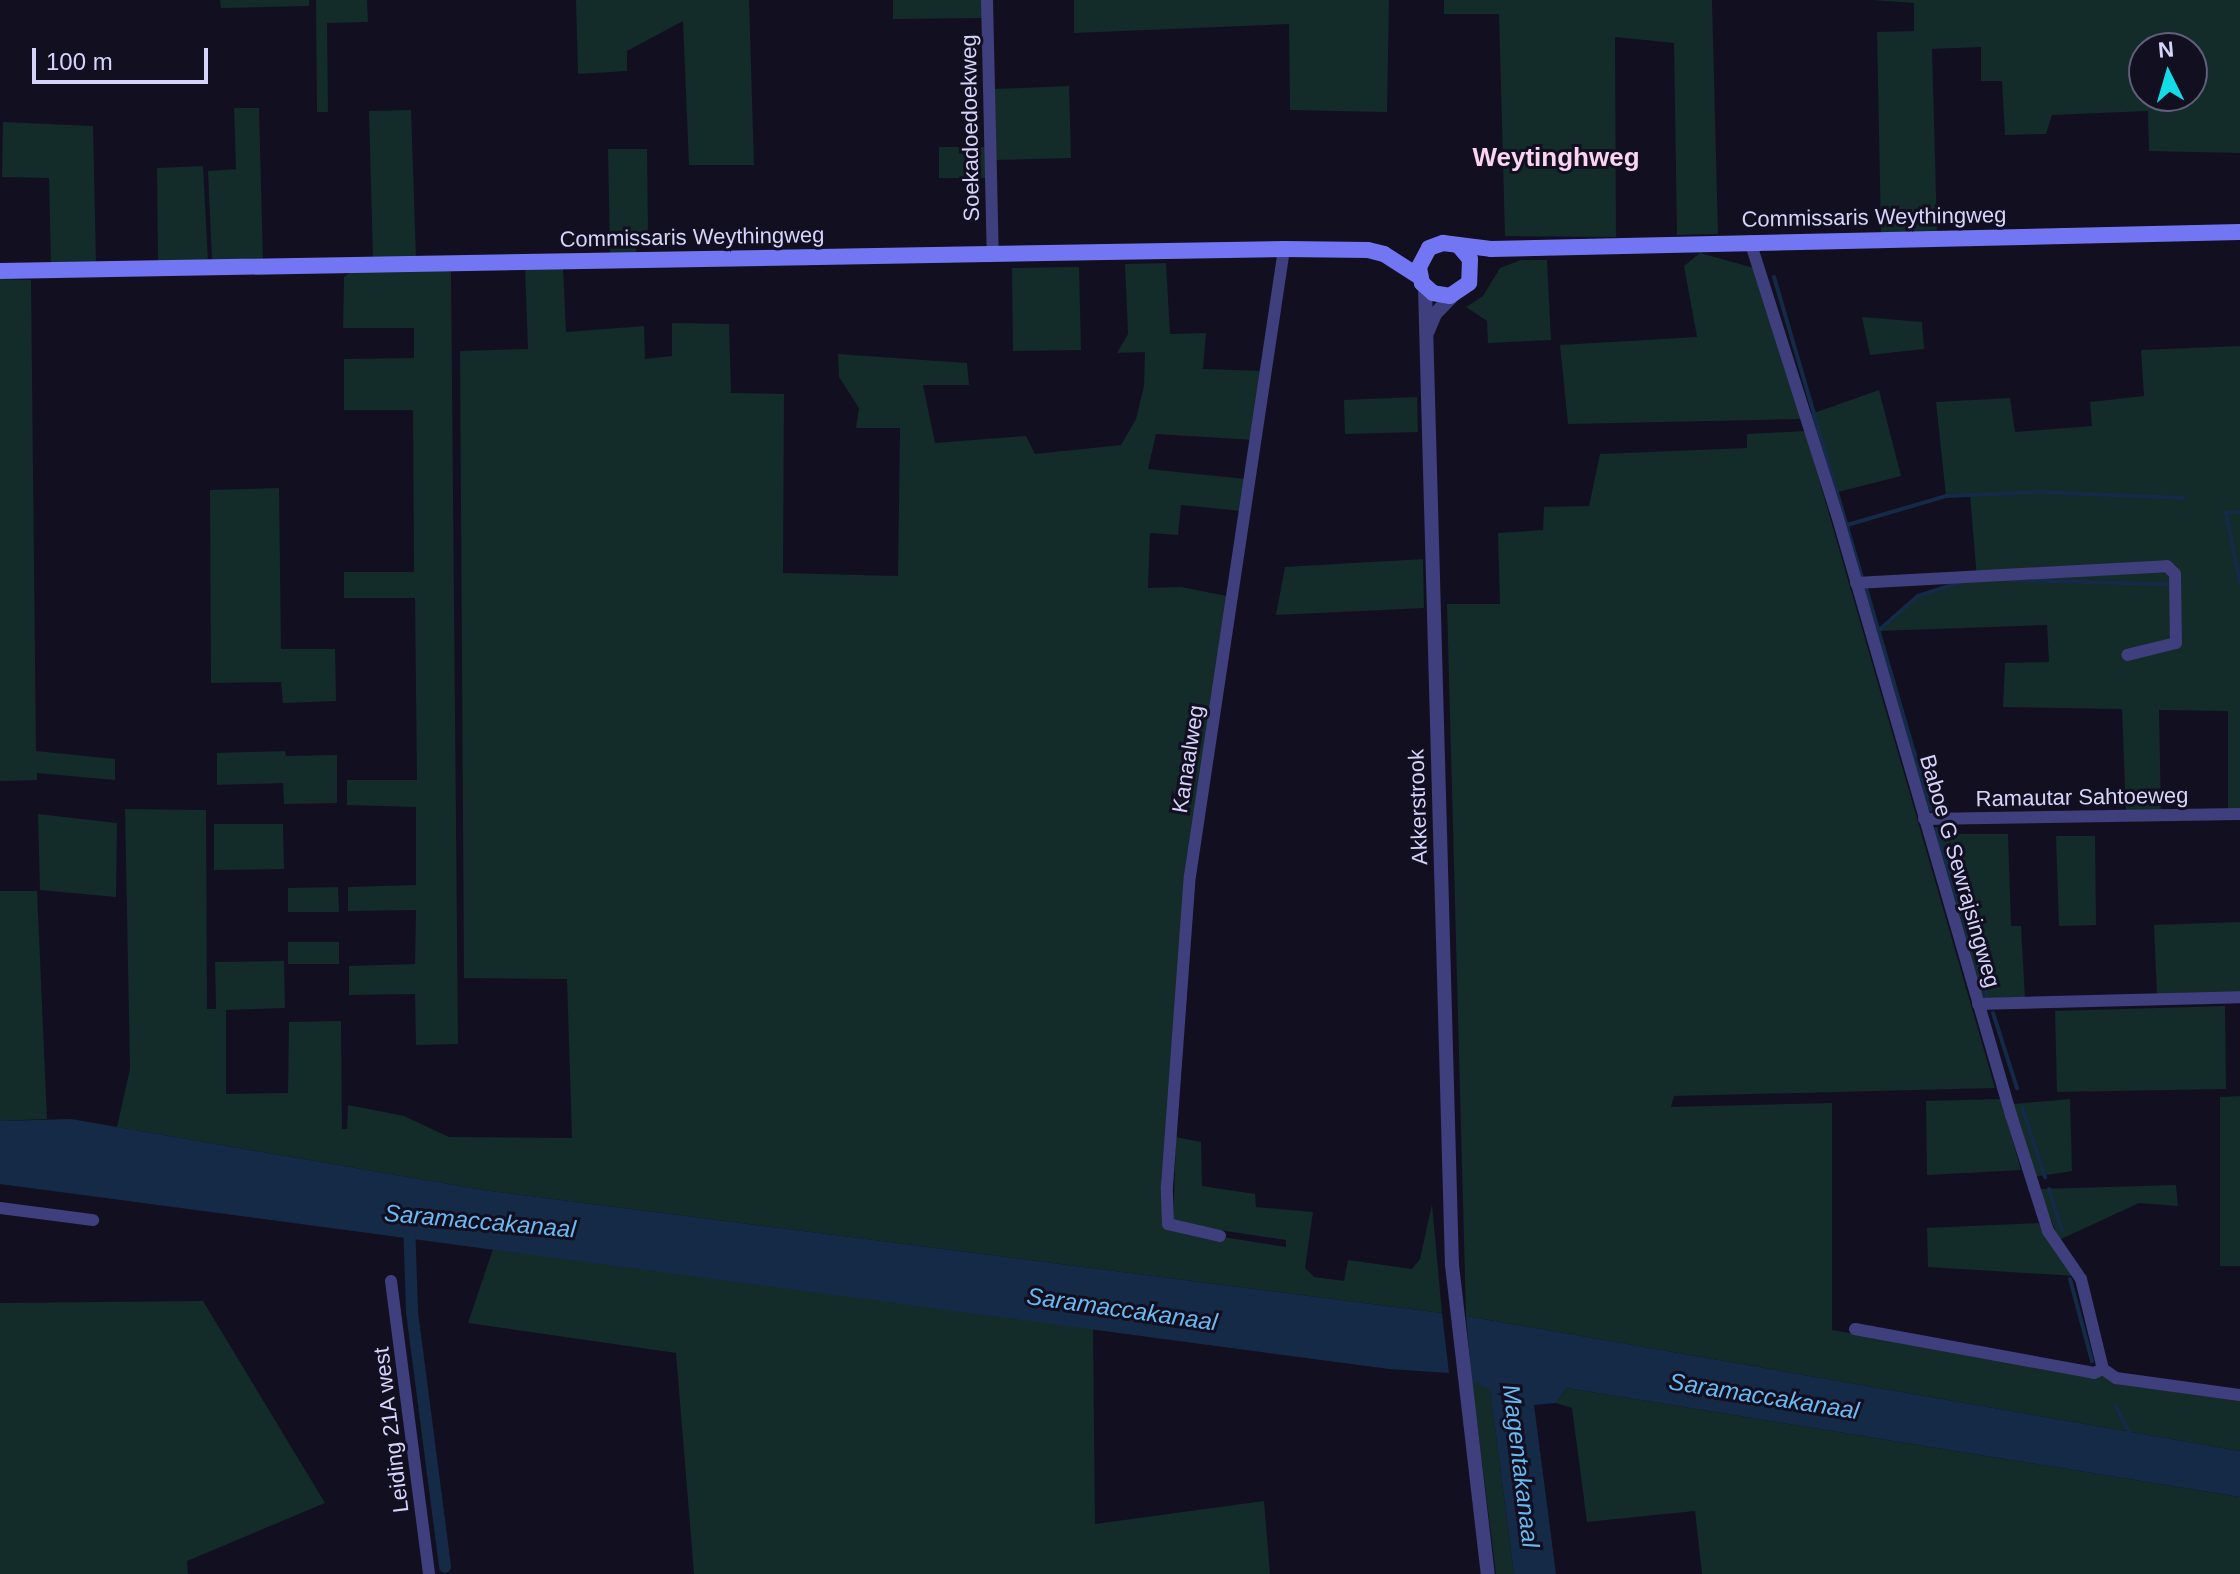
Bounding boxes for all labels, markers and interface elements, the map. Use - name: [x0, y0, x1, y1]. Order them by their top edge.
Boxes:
- scale bar: [36, 32, 212, 82]
- north arrow: [2128, 32, 2208, 112]
- street label: Soekadoedoekweg: [955, 34, 985, 222]
- text: N: [2157, 36, 2175, 63]
- text: 100 m: [46, 48, 113, 75]
- district label: Weytinghweg: [1472, 142, 1640, 174]
- street label: Commissaris Weythingweg: [1741, 201, 2007, 233]
- street label: Commissaris Weythingweg: [559, 221, 825, 253]
- street label: Kanaalweg: [1166, 703, 1210, 815]
- street label: Akkerstrook: [1403, 749, 1433, 865]
- street label: Baboe G Sewrajsingweg: [1914, 752, 2006, 990]
- street label: Ramautar Sahtoeweg: [1975, 782, 2189, 812]
- water label: Saramaccakanaal: [383, 1198, 577, 1244]
- water label: Saramaccakanaal: [1025, 1281, 1219, 1337]
- street label: Leiding 21A west: [368, 1345, 414, 1515]
- water label: Saramaccakanaal: [1667, 1367, 1861, 1425]
- water label: Magentakanaal: [1497, 1383, 1545, 1549]

